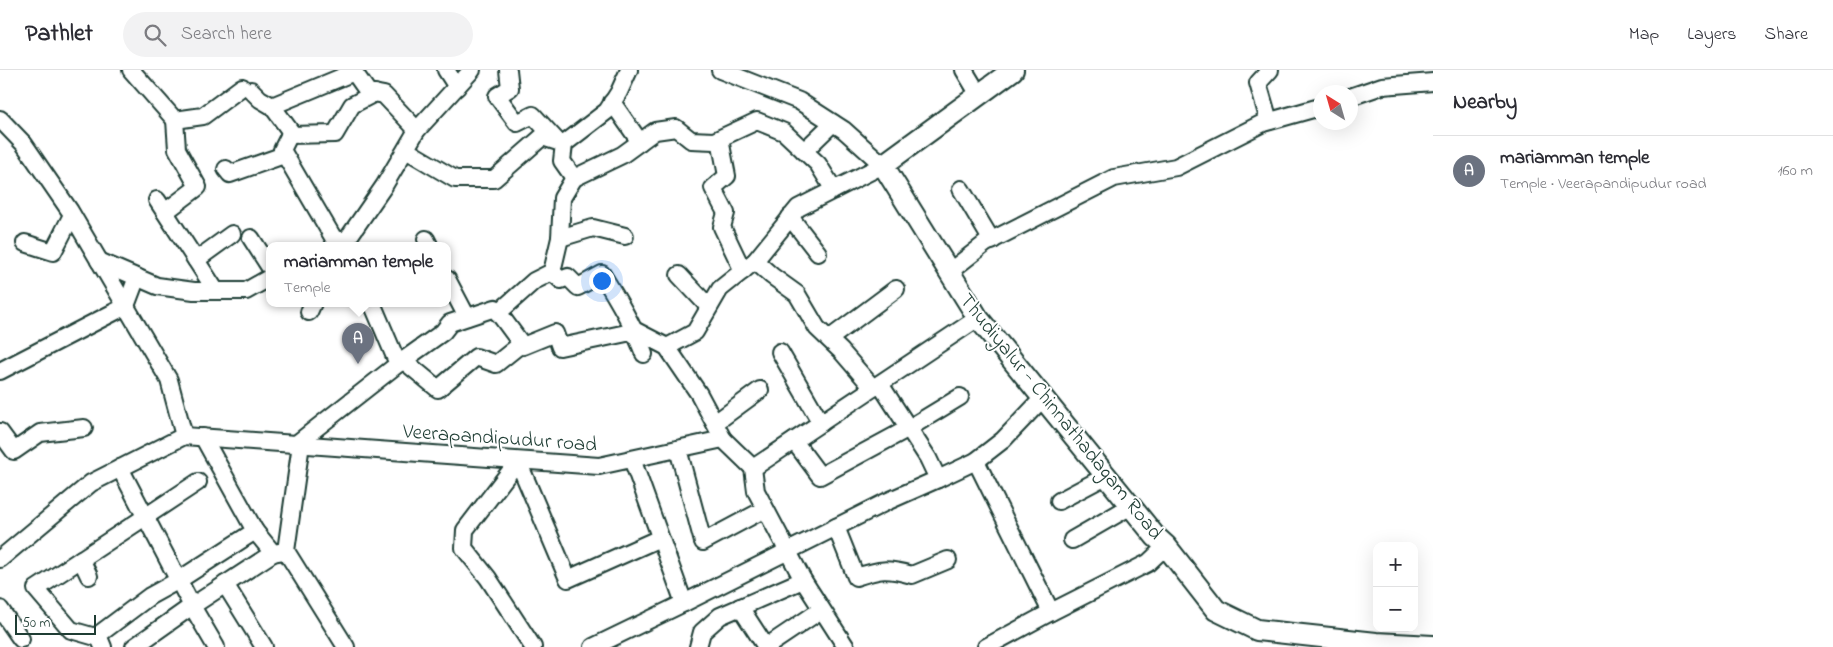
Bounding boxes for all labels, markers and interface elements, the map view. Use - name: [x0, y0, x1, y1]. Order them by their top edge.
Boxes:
- search box: [123, 12, 473, 57]
- text: Pathlet: [25, 17, 93, 52]
- icon: search: [141, 21, 169, 49]
- text: Search here: [181, 21, 272, 48]
- text: Map: [1629, 22, 1659, 48]
- text: Layers: [1687, 22, 1737, 48]
- text: Share: [1765, 22, 1808, 48]
- north arrow: [1313, 85, 1358, 130]
- text: Nearby: [1453, 88, 1517, 118]
- text: mariamman temple: [1500, 145, 1650, 172]
- text: A: [1464, 159, 1474, 183]
- text: 160 m: [1778, 159, 1813, 183]
- text: Temple · Veerapandipudur road: [1500, 172, 1707, 196]
- popup: [266, 242, 451, 307]
- text: mariamman temple: [284, 249, 433, 276]
- your location: [589, 268, 615, 294]
- text: Temple: [284, 276, 331, 300]
- street label: Thudiyalur - Chinnathadagam Road: [950, 287, 1170, 548]
- pin: A: [342, 323, 374, 364]
- street label: Veerapandipudur road: [401, 417, 598, 461]
- map controls: [1373, 542, 1418, 632]
- button: +: [1373, 542, 1418, 587]
- button: −: [1373, 587, 1418, 632]
- scale bar: [15, 612, 96, 635]
- text: 50 m: [22, 613, 50, 634]

